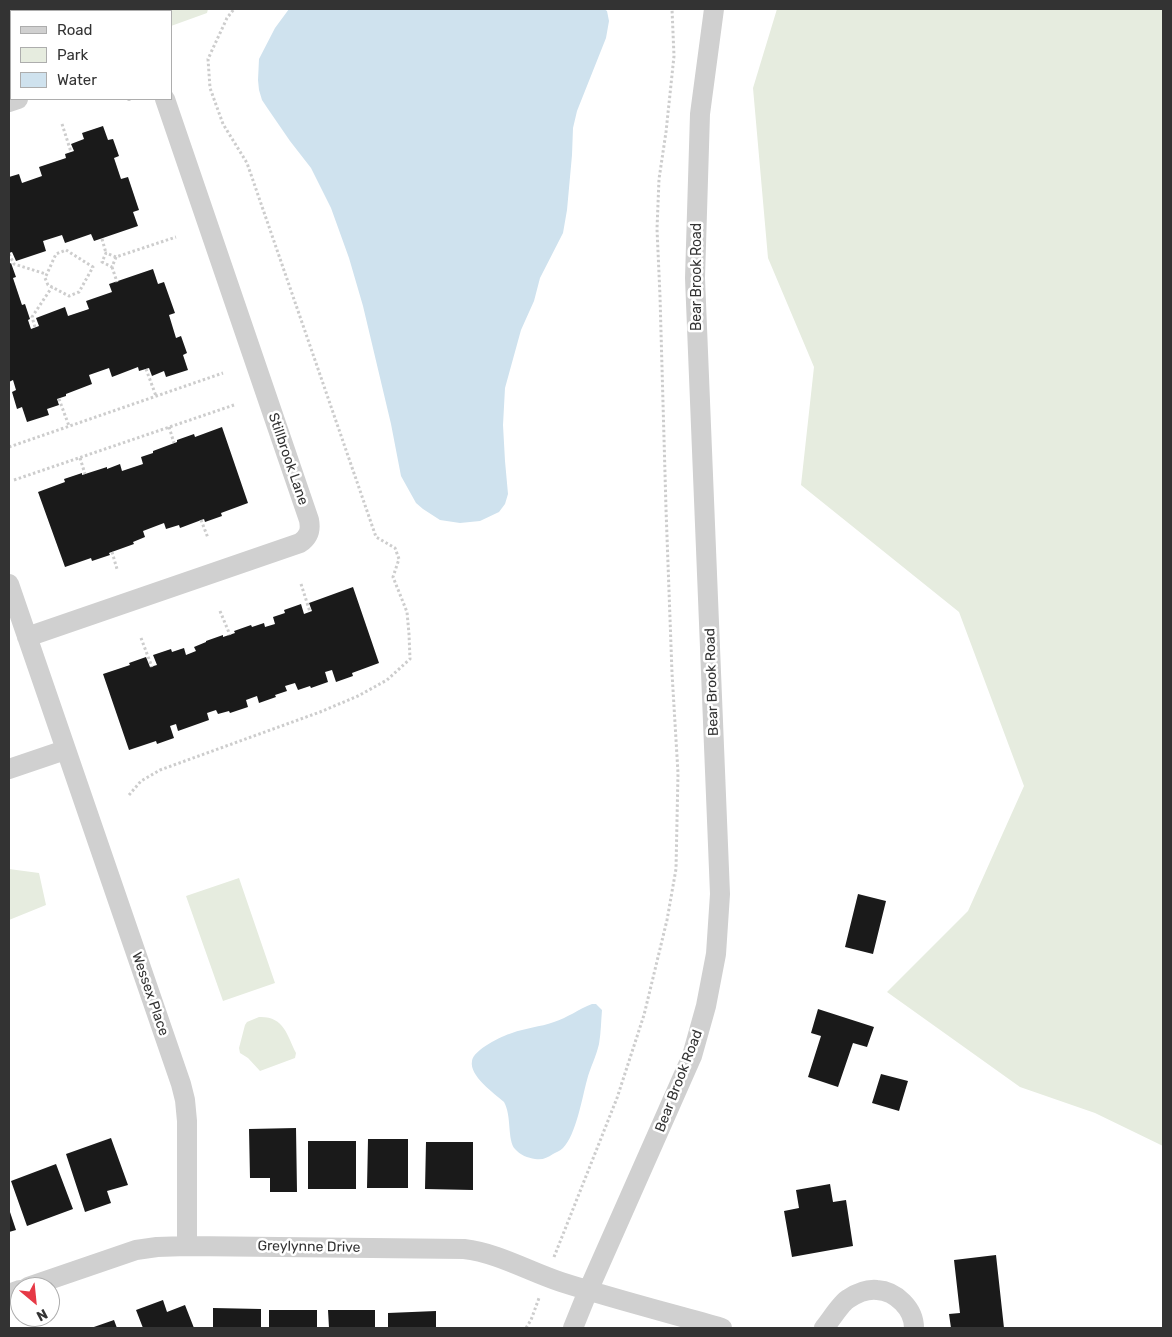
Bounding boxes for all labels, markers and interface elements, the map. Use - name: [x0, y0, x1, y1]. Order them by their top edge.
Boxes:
- legend: [10, 10, 172, 100]
- text: Road: [57, 21, 93, 39]
- text: Park: [57, 46, 88, 64]
- text: Water: [57, 71, 97, 89]
- street label: Bear Brook Road: [689, 223, 705, 331]
- street label: Stillbrook Lane: [264, 411, 312, 507]
- street label: Bear Brook Road: [702, 628, 722, 736]
- street label: Wessex Place: [128, 950, 172, 1038]
- street label: Bear Brook Road: [652, 1028, 706, 1134]
- street label: Greylynne Drive: [257, 1238, 361, 1256]
- north arrow: [10, 1277, 60, 1327]
- text: N: [33, 1305, 50, 1325]

